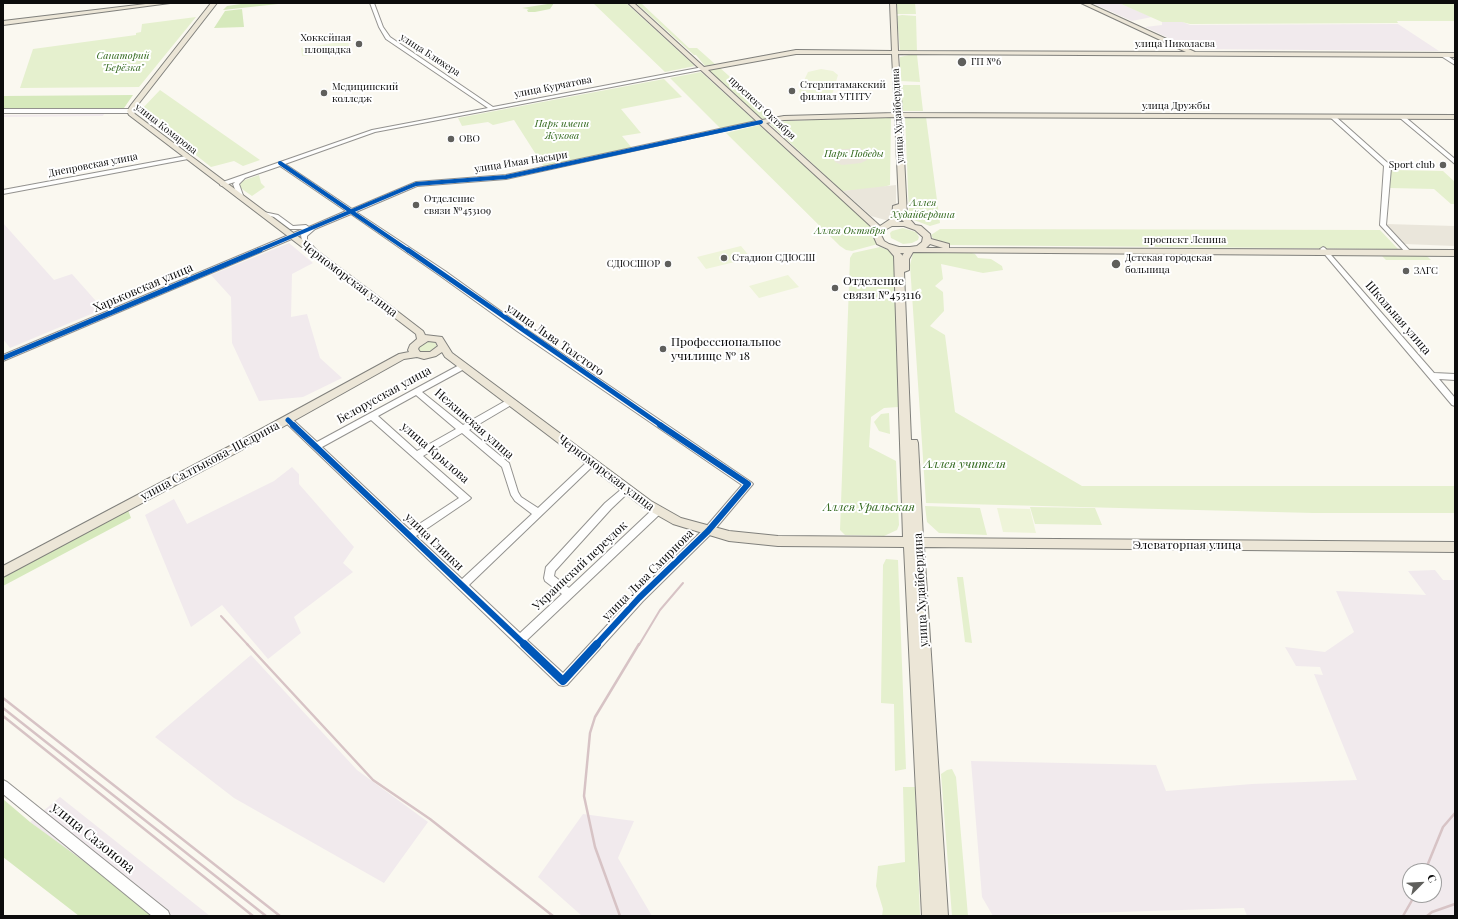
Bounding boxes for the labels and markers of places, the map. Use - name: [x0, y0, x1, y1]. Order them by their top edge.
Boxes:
- place label: Хоккейная площадка: [300, 32, 351, 56]
- marker: Хоккейная площадка: [354, 39, 364, 49]
- marker: ГП №6: [956, 56, 968, 68]
- place label: ГП №6: [971, 56, 1001, 68]
- place label: Стерлитамакский филиал УГНТУ: [800, 79, 886, 102]
- place label: Медицинский колледж: [332, 81, 398, 104]
- marker: Стерлитамакский филиал УГНТУ: [787, 86, 797, 96]
- marker: Медицинский колледж: [319, 88, 329, 98]
- place label: ОВО: [459, 133, 480, 145]
- marker: ОВО: [446, 134, 456, 144]
- place label: Sport club: [1389, 159, 1435, 171]
- marker: Sport club: [1438, 160, 1448, 170]
- place label: Отделение связи №453109: [424, 193, 491, 216]
- marker: Отделение связи №453109: [411, 200, 421, 210]
- place label: Стадион СДЮСШ: [732, 252, 815, 264]
- place label: Детская городская больница: [1125, 252, 1212, 276]
- marker: Стадион СДЮСШ: [719, 253, 729, 263]
- place label: СДЮСШОР: [607, 258, 660, 270]
- marker: Детская городская больница: [1110, 258, 1122, 270]
- marker: СДЮСШОР: [663, 259, 673, 269]
- place label: ЗАГС: [1414, 265, 1438, 277]
- marker: ЗАГС: [1401, 266, 1411, 276]
- place label: Отделение связи №453116: [843, 274, 921, 302]
- marker: Отделение связи №453116: [830, 283, 840, 293]
- place label: Профессиональное училище № 18: [671, 335, 781, 363]
- marker: Профессиональное училище № 18: [658, 344, 668, 354]

